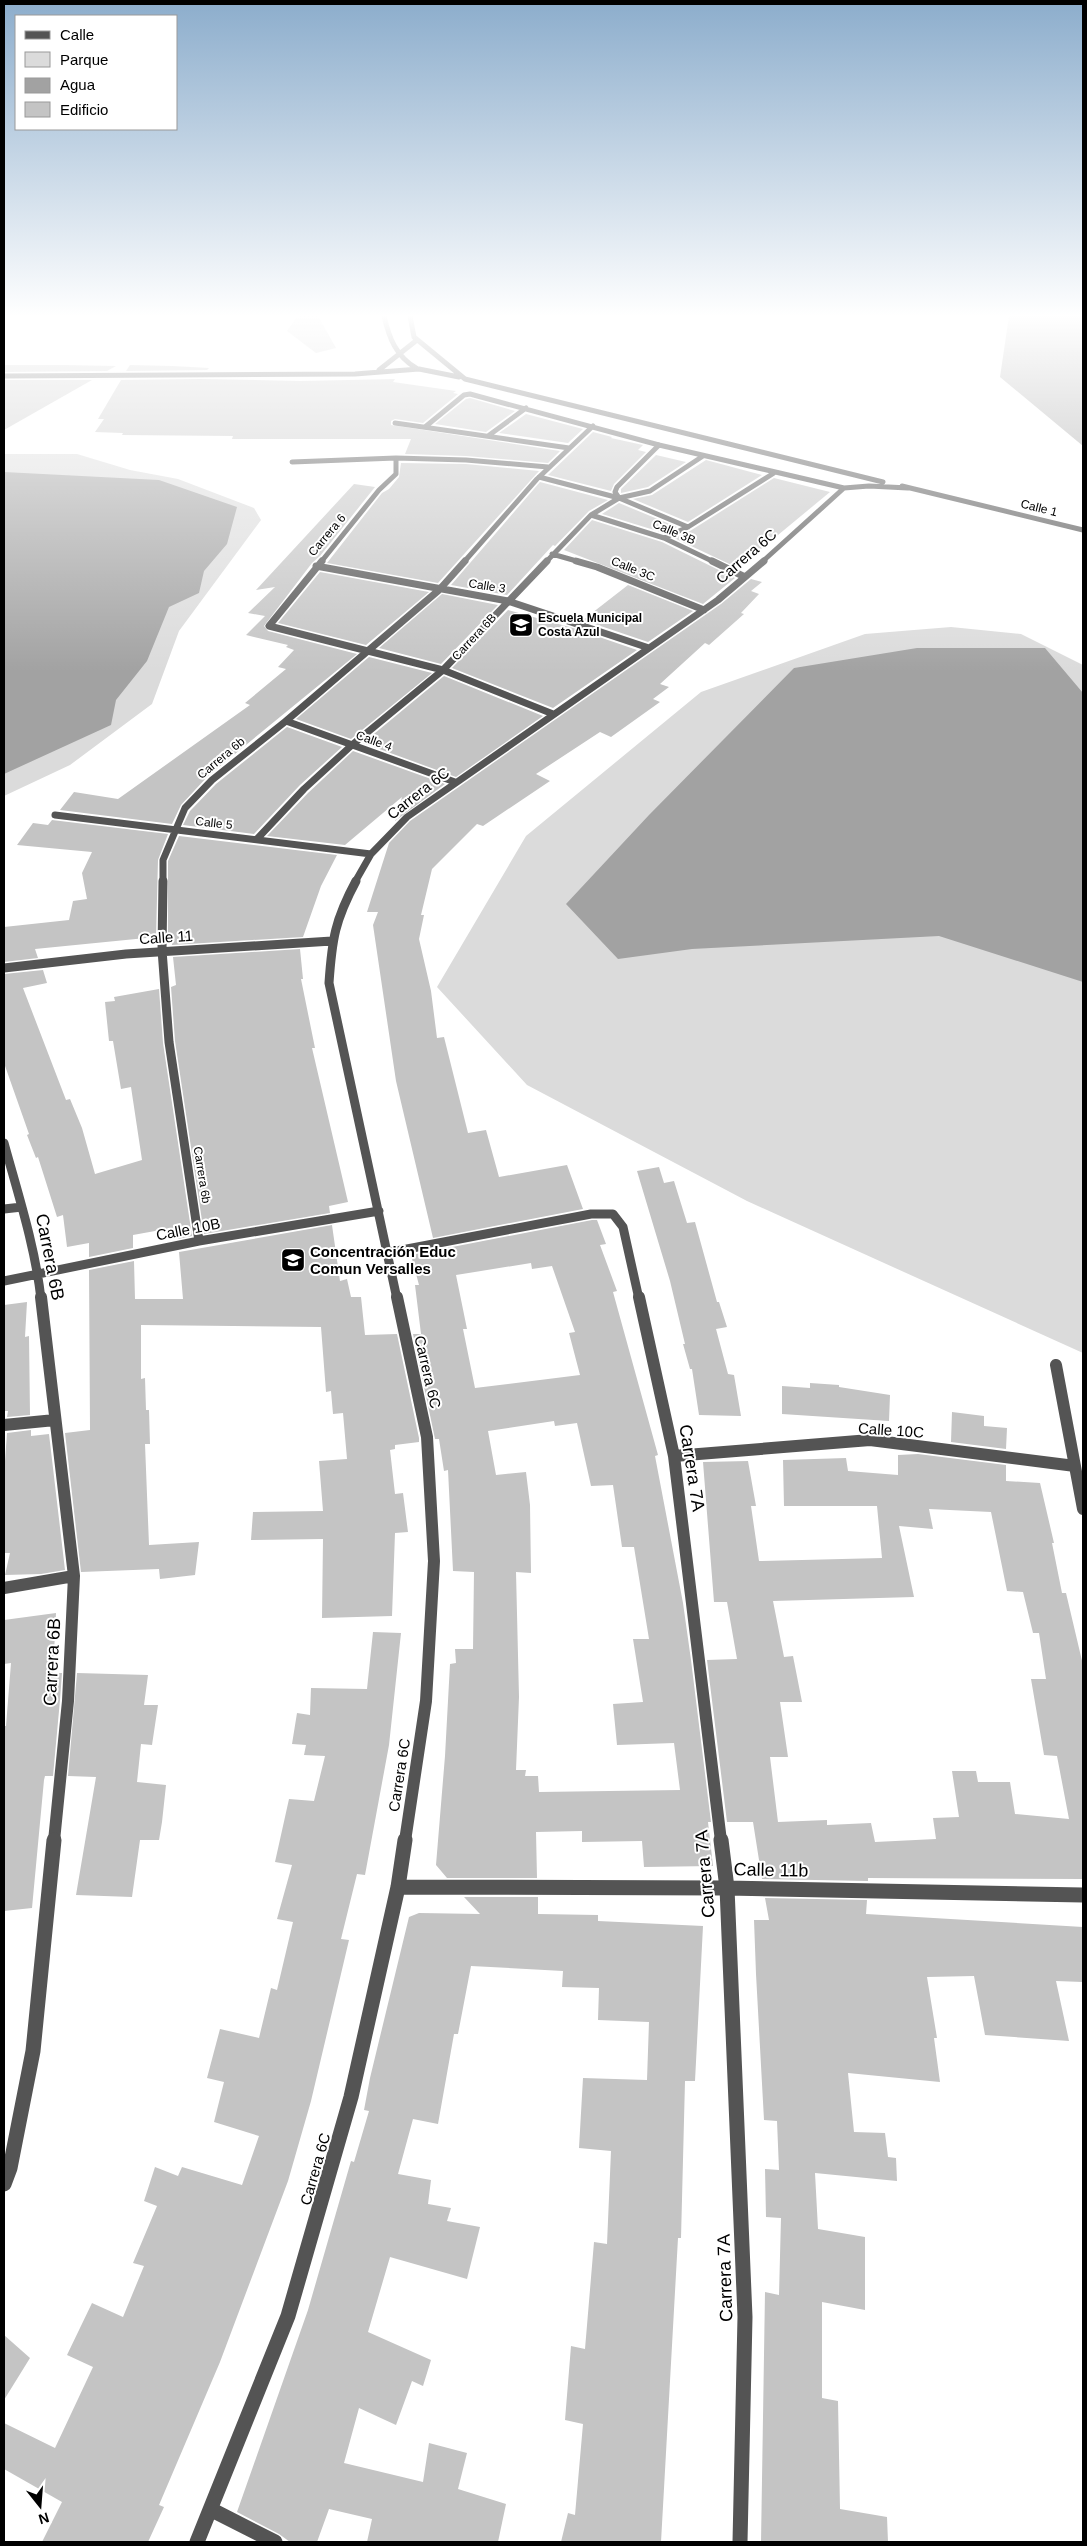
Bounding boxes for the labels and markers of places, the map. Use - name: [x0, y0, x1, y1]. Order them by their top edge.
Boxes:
- place label: Escuela Municipal Costa Azul: [538, 611, 642, 639]
- school or university icon: Escuela Municipal Costa Azul: [508, 612, 534, 638]
- place label: Concentración Educ Comun Versalles: [310, 1243, 456, 1277]
- school or university icon: Concentración Educ Comun Versalles: [280, 1247, 306, 1273]

